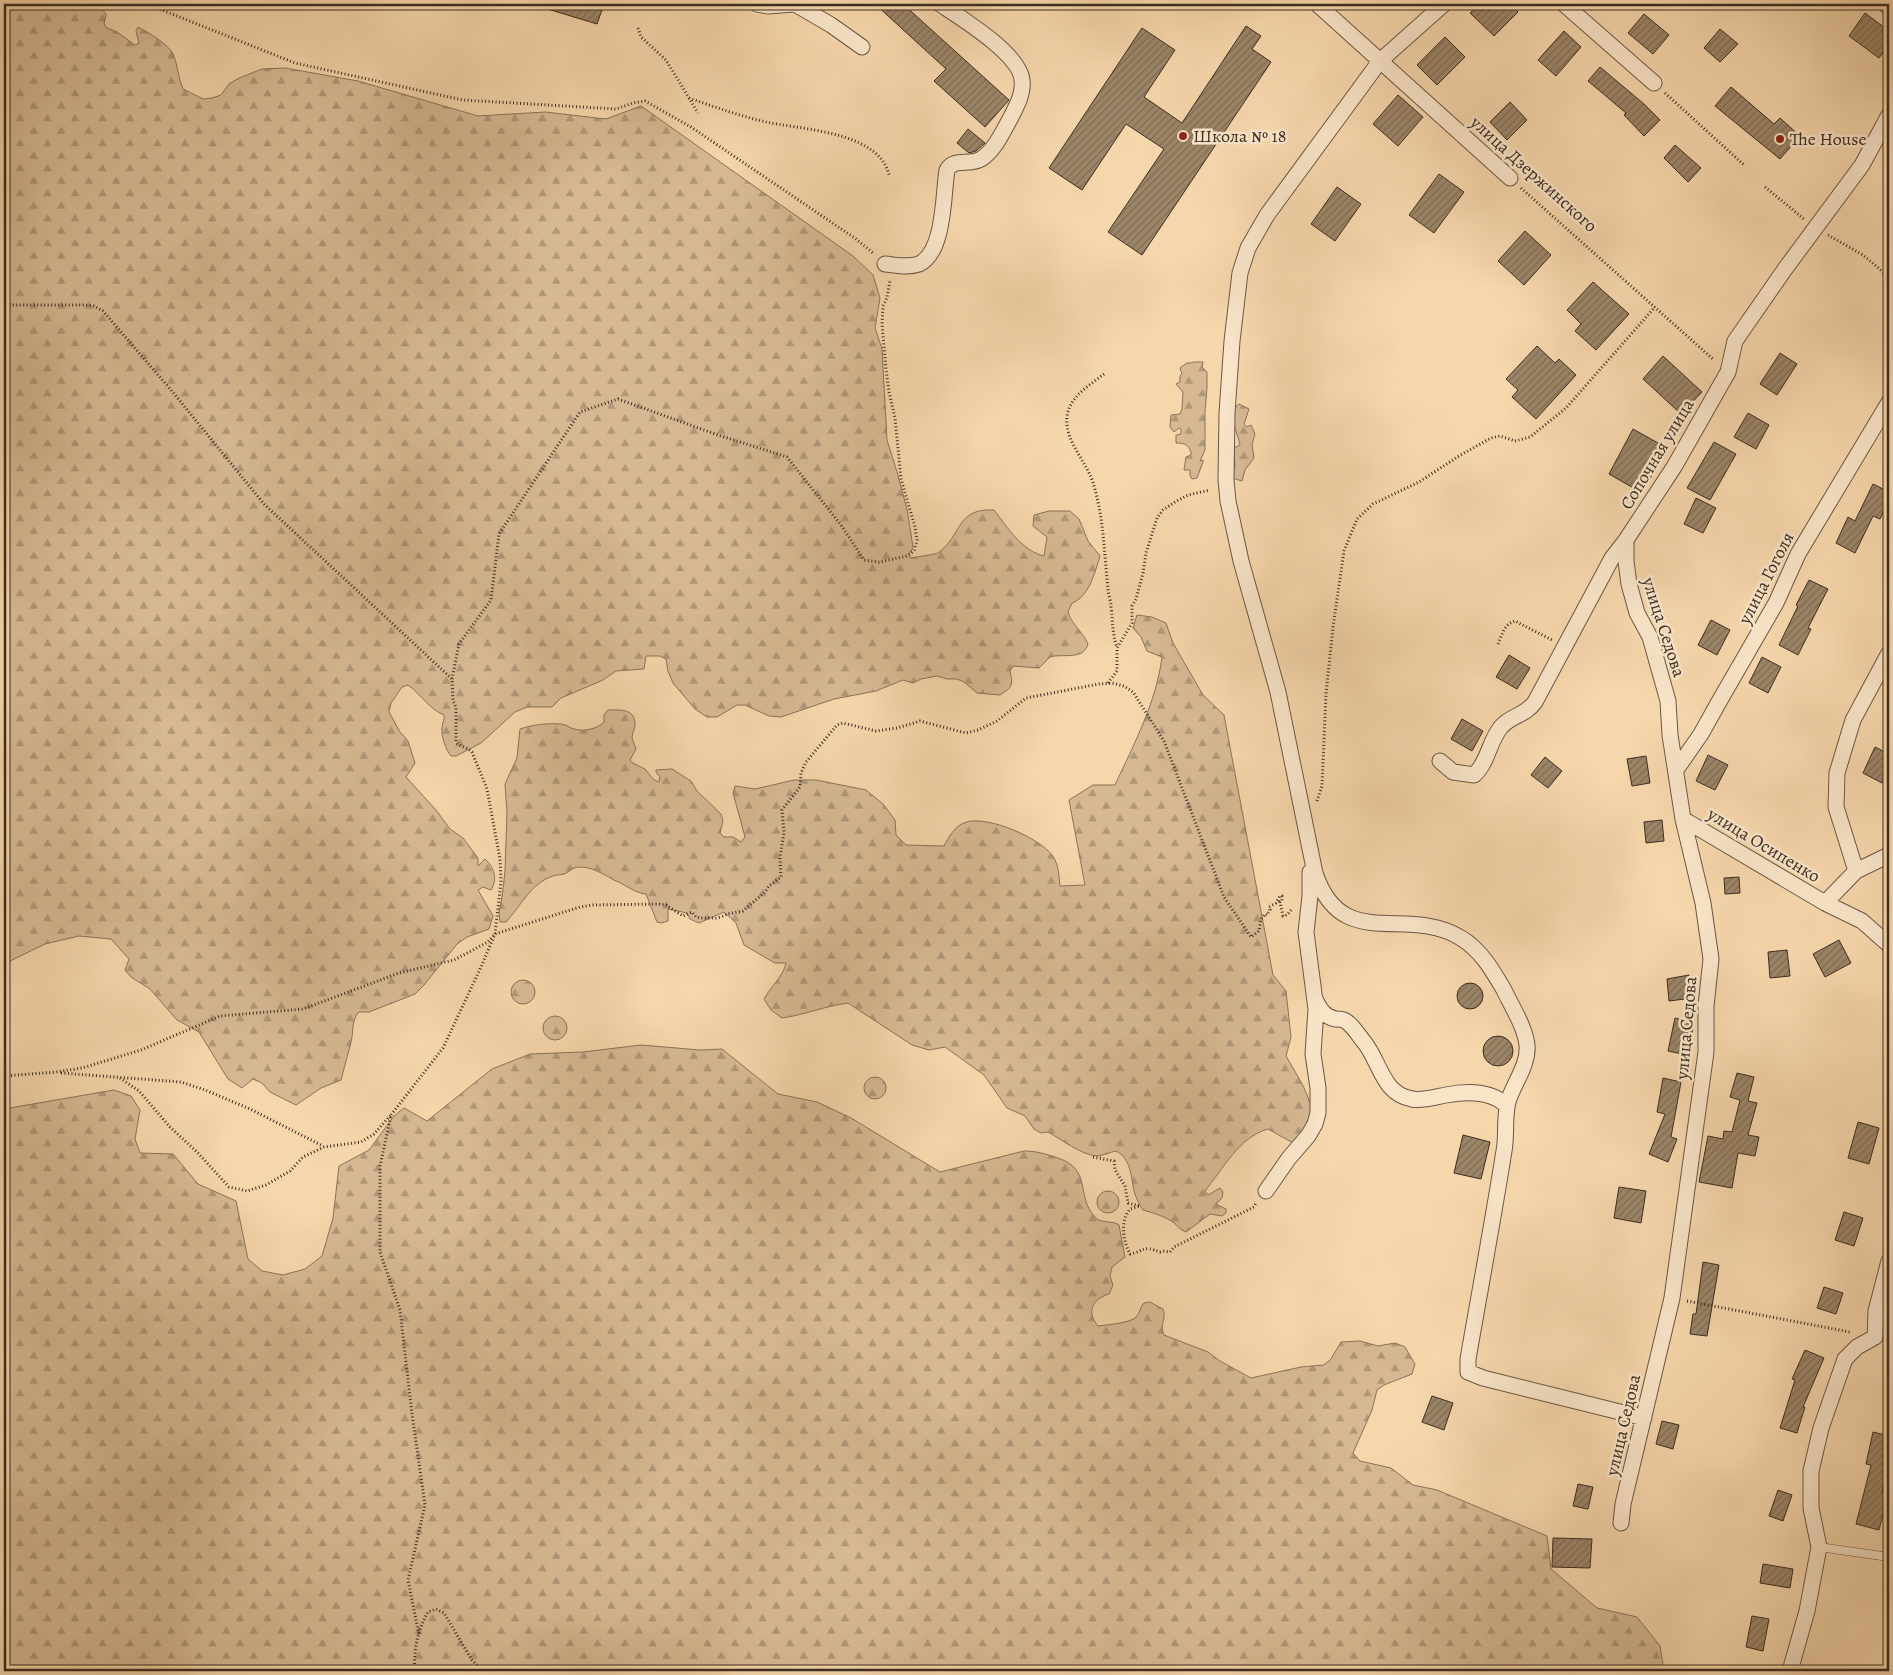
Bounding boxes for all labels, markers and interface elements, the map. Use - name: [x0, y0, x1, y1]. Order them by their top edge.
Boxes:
- street label: улица Дзержинского: [1465, 110, 1603, 237]
- place label: Школа № 18: [1193, 124, 1286, 148]
- place label: The House: [1790, 127, 1867, 151]
- marker: Школа № 18: [1177, 130, 1189, 142]
- marker: The House: [1774, 133, 1786, 145]
- street label: Сопочная улица: [1615, 394, 1700, 514]
- street label: улица Гоголя: [1732, 528, 1800, 629]
- street label: улица Седова: [1636, 573, 1692, 681]
- street label: улица Осипенко: [1702, 801, 1825, 888]
- street label: улица Седова: [1669, 975, 1703, 1082]
- street label: улица Седова: [1599, 1371, 1646, 1479]

